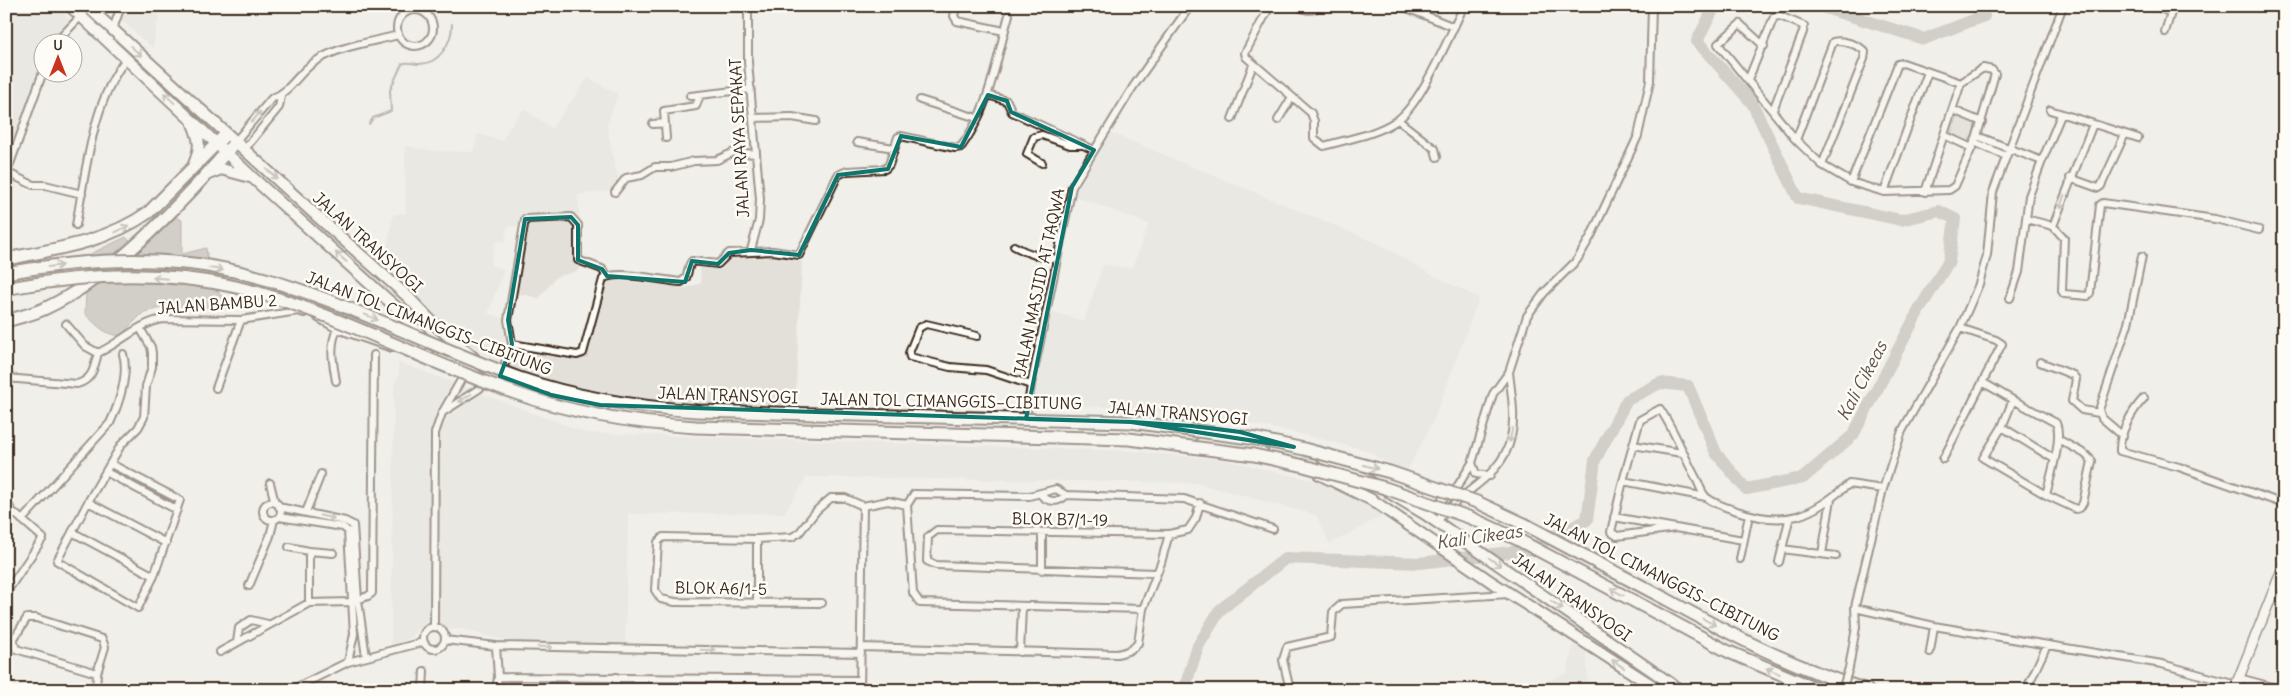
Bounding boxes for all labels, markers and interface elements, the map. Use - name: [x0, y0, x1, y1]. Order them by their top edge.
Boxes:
- north arrow: [32, 32, 82, 82]
- text: U: [53, 36, 63, 54]
- one-way arrow: [130, 45, 143, 57]
- street label: JALAN RAYA SEPAKAT: [725, 58, 753, 218]
- one-way arrow: [162, 92, 175, 104]
- one-way arrow: [251, 110, 262, 123]
- one-way arrow: [265, 169, 278, 180]
- street label: JALAN MASJID AT TAQWA: [1009, 186, 1069, 378]
- street label: JALAN TRANSYOGI: [309, 187, 427, 297]
- one-way arrow: [2057, 194, 2066, 209]
- one-way arrow: [114, 224, 129, 233]
- one-way arrow: [334, 251, 347, 263]
- one-way arrow: [46, 261, 62, 271]
- one-way arrow: [208, 264, 224, 274]
- street label: JALAN TOL CIMANGGIS–CIBITUNG: [303, 267, 555, 379]
- one-way arrow: [152, 273, 168, 282]
- street label: JALAN BAMBU 2: [156, 290, 278, 318]
- one-way arrow: [363, 313, 378, 322]
- water label: Kali Cikeas: [1831, 335, 1893, 424]
- street label: JALAN TRANSYOGI: [657, 383, 799, 407]
- street label: JALAN TOL CIMANGGIS–CIBITUNG: [820, 389, 1082, 413]
- one-way arrow: [458, 393, 472, 404]
- street label: JALAN TRANSYOGI: [1107, 397, 1249, 429]
- one-way arrow: [1505, 426, 1515, 442]
- one-way arrow: [1362, 463, 1378, 472]
- street label: BLOK B7/1-19: [1012, 508, 1108, 530]
- street label: JALAN TOL CIMANGGIS–CIBITUNG: [1541, 509, 1783, 645]
- one-way arrow: [319, 513, 335, 522]
- water label: Kali Cikeas: [1434, 519, 1525, 554]
- street label: JALAN TRANSYOGI: [1509, 548, 1635, 646]
- one-way arrow: [1488, 557, 1502, 567]
- street label: BLOK A6/1-5: [675, 577, 767, 599]
- one-way arrow: [1610, 587, 1625, 596]
- one-way arrow: [1550, 600, 1564, 610]
- one-way arrow: [1701, 617, 1716, 627]
- one-way arrow: [536, 642, 553, 652]
- one-way arrow: [699, 645, 715, 655]
- one-way arrow: [1612, 658, 1626, 668]
- one-way arrow: [1766, 666, 1781, 676]

